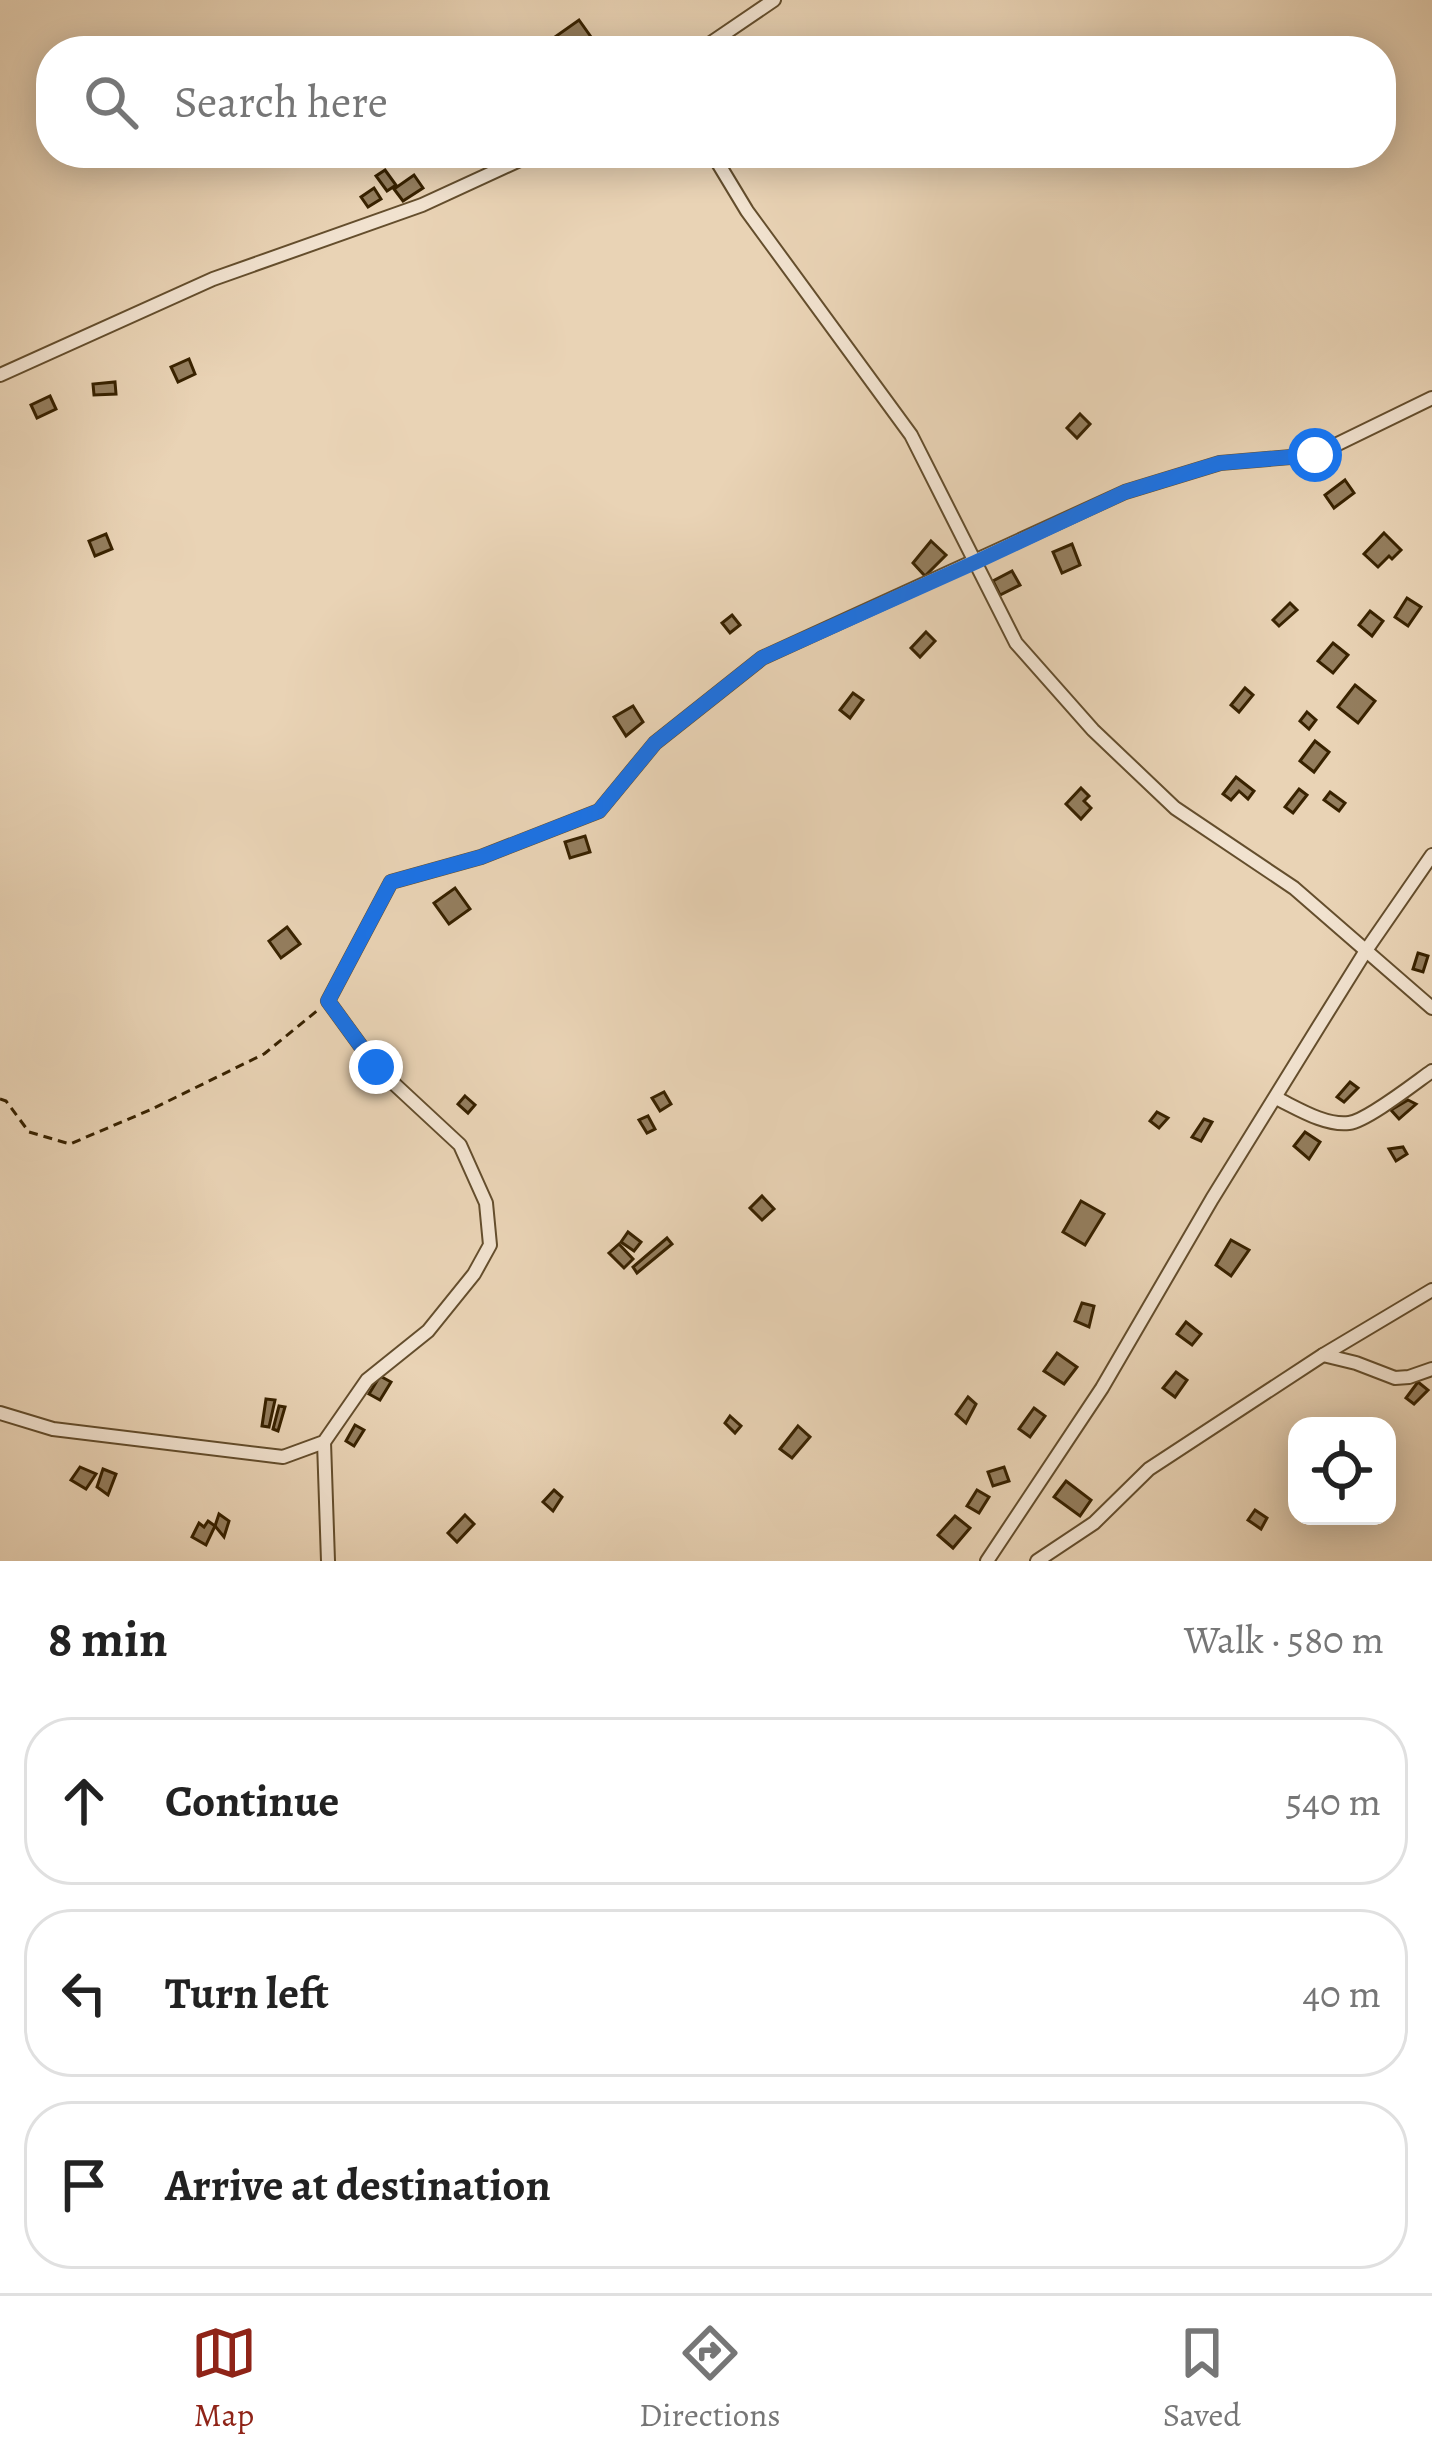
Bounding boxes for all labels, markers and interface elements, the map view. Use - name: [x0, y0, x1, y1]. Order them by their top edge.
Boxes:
- search box: [36, 36, 1396, 168]
- icon: search: [78, 69, 144, 135]
- text: Search here: [174, 71, 388, 133]
- route start: [1288, 428, 1342, 482]
- route end: [349, 1040, 403, 1094]
- map controls: [1288, 1417, 1396, 1525]
- button: locate: [1288, 1417, 1396, 1525]
- text: 8 min: [48, 1604, 168, 1674]
- text: Walk · 580 m: [1184, 1613, 1384, 1666]
- icon: ahead: [51, 1768, 117, 1834]
- text: Continue: [165, 1770, 339, 1832]
- text: 540 m: [1286, 1775, 1381, 1828]
- icon: left: [51, 1960, 117, 2026]
- text: Turn left: [165, 1962, 329, 2024]
- text: 40 m: [1302, 1967, 1381, 2020]
- icon: arrive: [51, 2152, 117, 2218]
- text: Arrive at destination: [165, 2154, 551, 2216]
- tab: Map: [191, 2320, 257, 2437]
- tab: Directions: [639, 2320, 781, 2437]
- tab: Saved: [1163, 2320, 1241, 2437]

